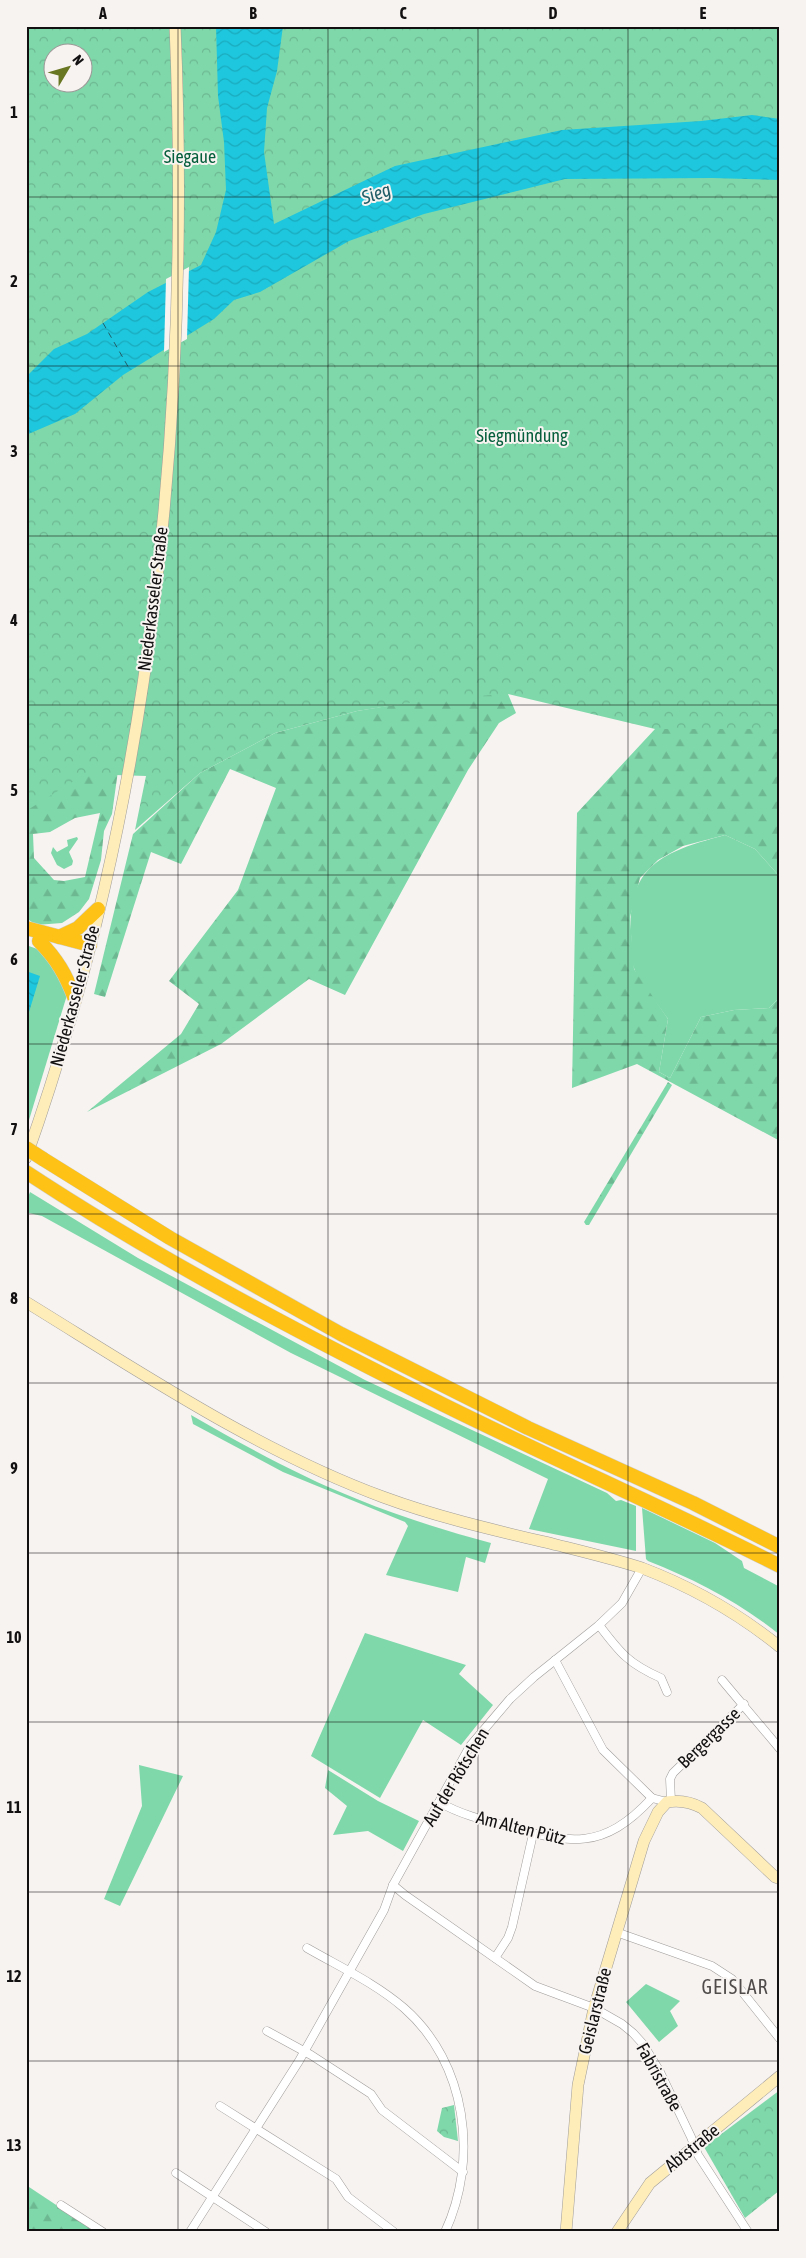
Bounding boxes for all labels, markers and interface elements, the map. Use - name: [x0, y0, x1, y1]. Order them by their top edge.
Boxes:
- text: A: [98, 4, 107, 22]
- text: B: [249, 4, 257, 22]
- text: C: [399, 4, 407, 22]
- text: D: [549, 4, 558, 22]
- text: E: [700, 4, 707, 22]
- north arrow: [42, 42, 92, 92]
- text: N: [69, 52, 87, 68]
- text: 1: [10, 103, 18, 121]
- park label: Siegaue: [164, 146, 216, 167]
- water label: Sieg: [358, 178, 394, 209]
- text: 2: [10, 272, 18, 290]
- park label: Siegmündung: [476, 425, 568, 446]
- text: 3: [10, 442, 18, 460]
- street label: Niederkasseler Straße: [133, 526, 172, 672]
- text: 4: [9, 611, 18, 629]
- text: 5: [10, 781, 18, 799]
- street label: Niederkasseler Straße: [46, 923, 103, 1069]
- text: 6: [10, 950, 18, 968]
- text: 7: [10, 1120, 18, 1138]
- text: 8: [10, 1289, 18, 1307]
- text: 9: [10, 1459, 18, 1477]
- text: 10: [6, 1628, 22, 1646]
- street label: Bergergasse: [673, 1703, 744, 1772]
- street label: Auf der Rötschen: [418, 1724, 493, 1830]
- text: 11: [6, 1798, 22, 1816]
- street label: Am Alten Pütz: [474, 1806, 568, 1849]
- street label: Geislarstraße: [574, 1966, 615, 2056]
- text: 12: [6, 1967, 22, 1985]
- district label: GEISLAR: [701, 1975, 769, 1998]
- street label: Fabristraße: [632, 2039, 687, 2115]
- street label: Abtstraße: [660, 2119, 723, 2176]
- text: 13: [6, 2136, 22, 2154]

